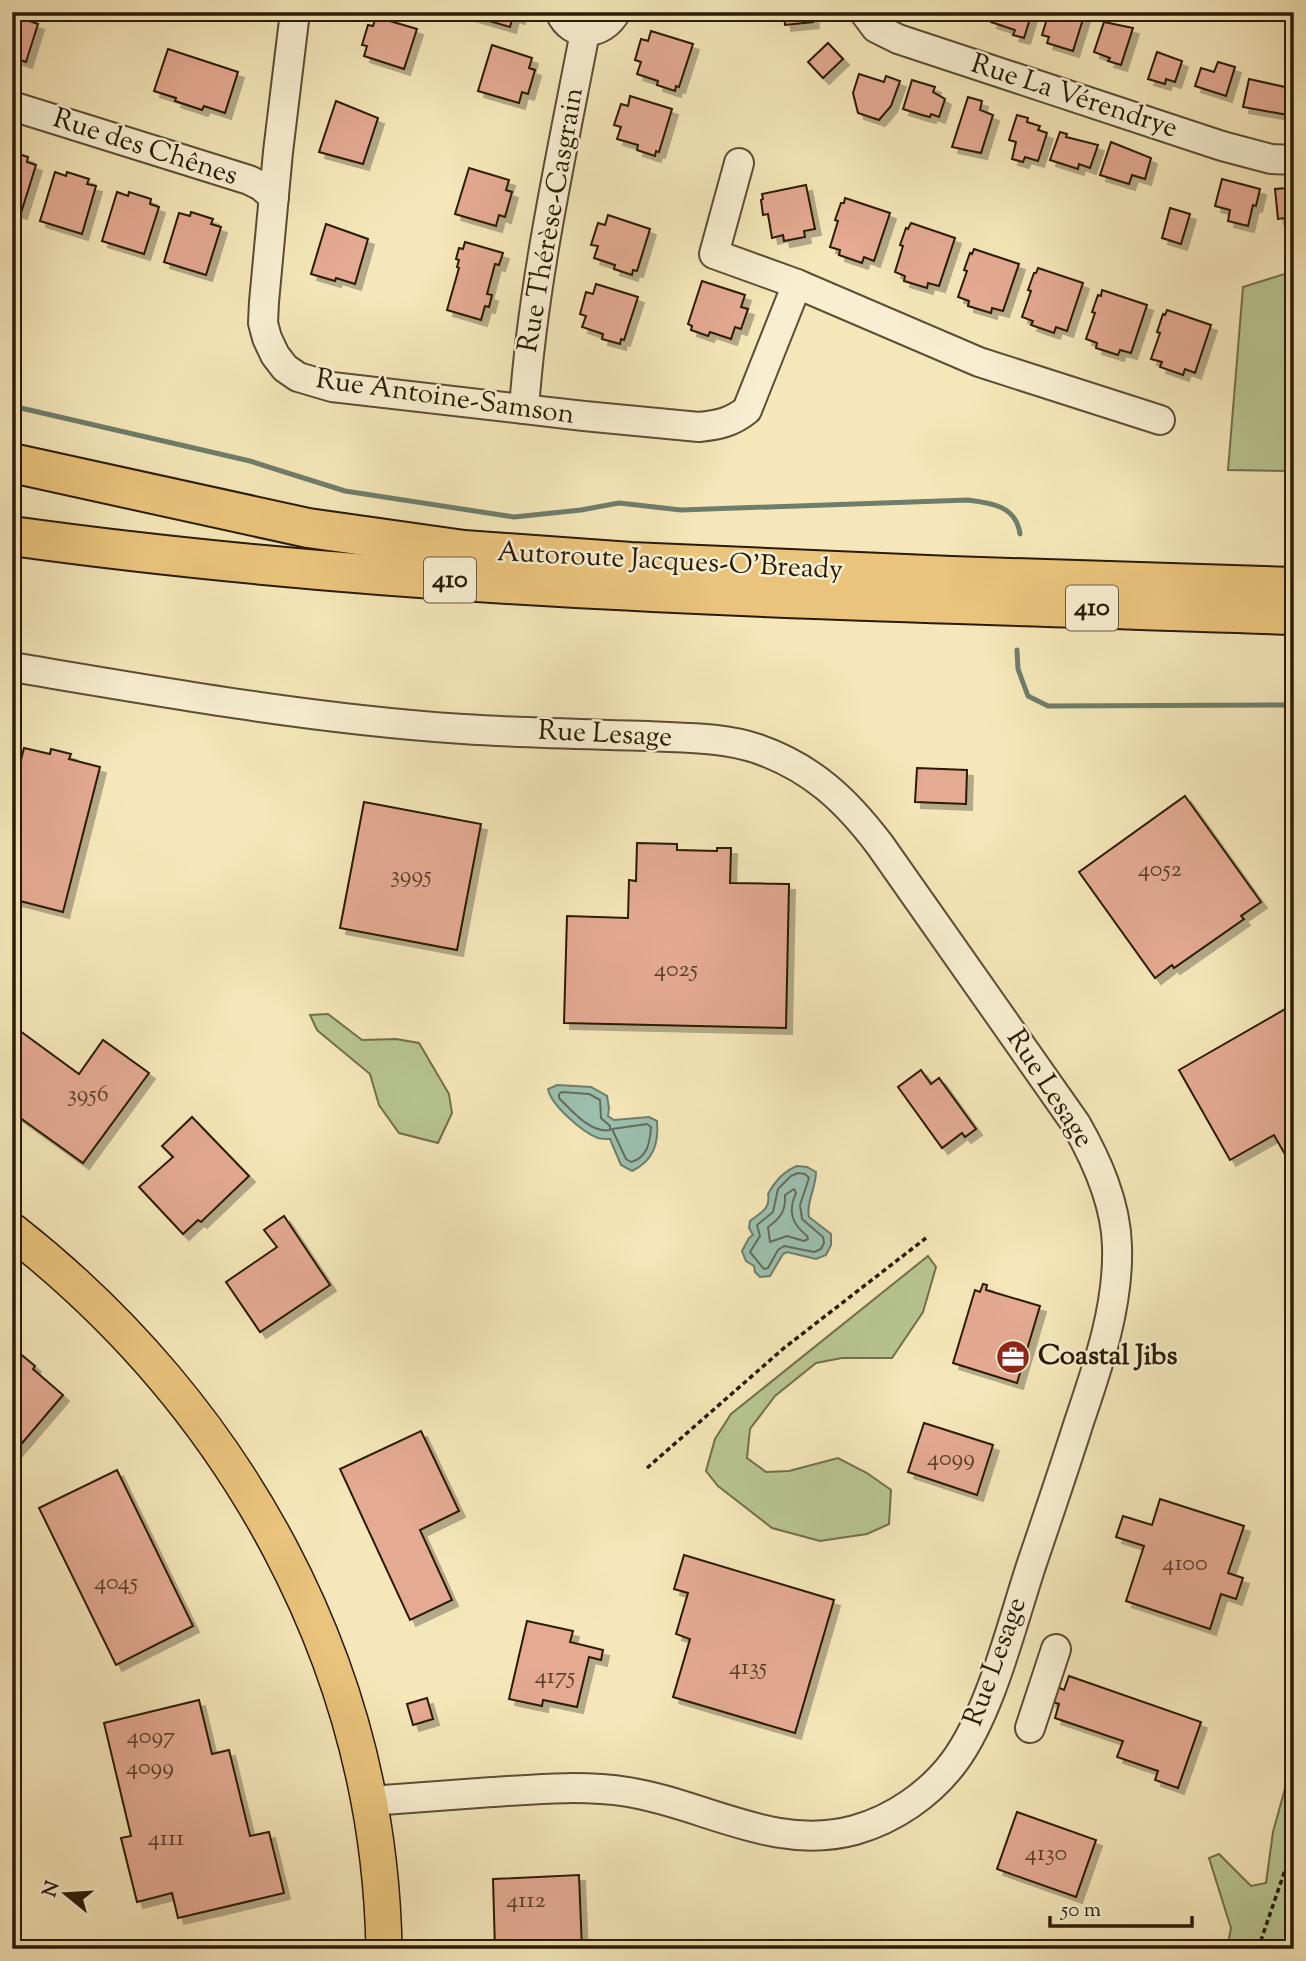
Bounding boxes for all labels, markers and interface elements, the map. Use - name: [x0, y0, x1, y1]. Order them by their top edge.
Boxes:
- street label: Rue La Vérendrye: [965, 45, 1183, 149]
- street label: Rue Thérèse-Casgrain: [509, 85, 595, 355]
- street label: Rue des Chênes: [47, 99, 243, 197]
- street label: Rue Antoine-Samson: [313, 360, 577, 436]
- street label: Autoroute Jacques-O'Bready: [496, 533, 844, 591]
- road number: 410: [424, 558, 476, 602]
- road number: 410: [1066, 586, 1118, 630]
- street label: Rue Lesage: [537, 712, 673, 758]
- house number: 4052: [1138, 853, 1182, 887]
- house number: 3995: [390, 859, 432, 893]
- house number: 4025: [654, 953, 698, 987]
- street label: Rue Lesage: [996, 1022, 1102, 1156]
- house number: 3956: [67, 1078, 109, 1112]
- place label: Coastal Jibs: [1038, 1337, 1177, 1377]
- office icon: Coastal Jibs: [994, 1338, 1032, 1376]
- house number: 4099: [927, 1442, 975, 1476]
- house number: 4100: [1162, 1547, 1208, 1581]
- house number: 4045: [94, 1566, 138, 1600]
- street label: Rue Lesage: [954, 1592, 1038, 1732]
- house number: 4135: [729, 1651, 767, 1685]
- house number: 4175: [535, 1660, 575, 1694]
- house number: 4097: [127, 1720, 175, 1754]
- house number: 4099: [126, 1751, 174, 1785]
- house number: 4111: [148, 1822, 184, 1856]
- house number: 4130: [1025, 1837, 1067, 1871]
- north arrow: [32, 1860, 102, 1930]
- text: N: [37, 1878, 67, 1901]
- house number: 4112: [506, 1884, 546, 1918]
- scale bar: [1050, 1884, 1192, 1928]
- text: 50 m: [1060, 1896, 1101, 1926]

